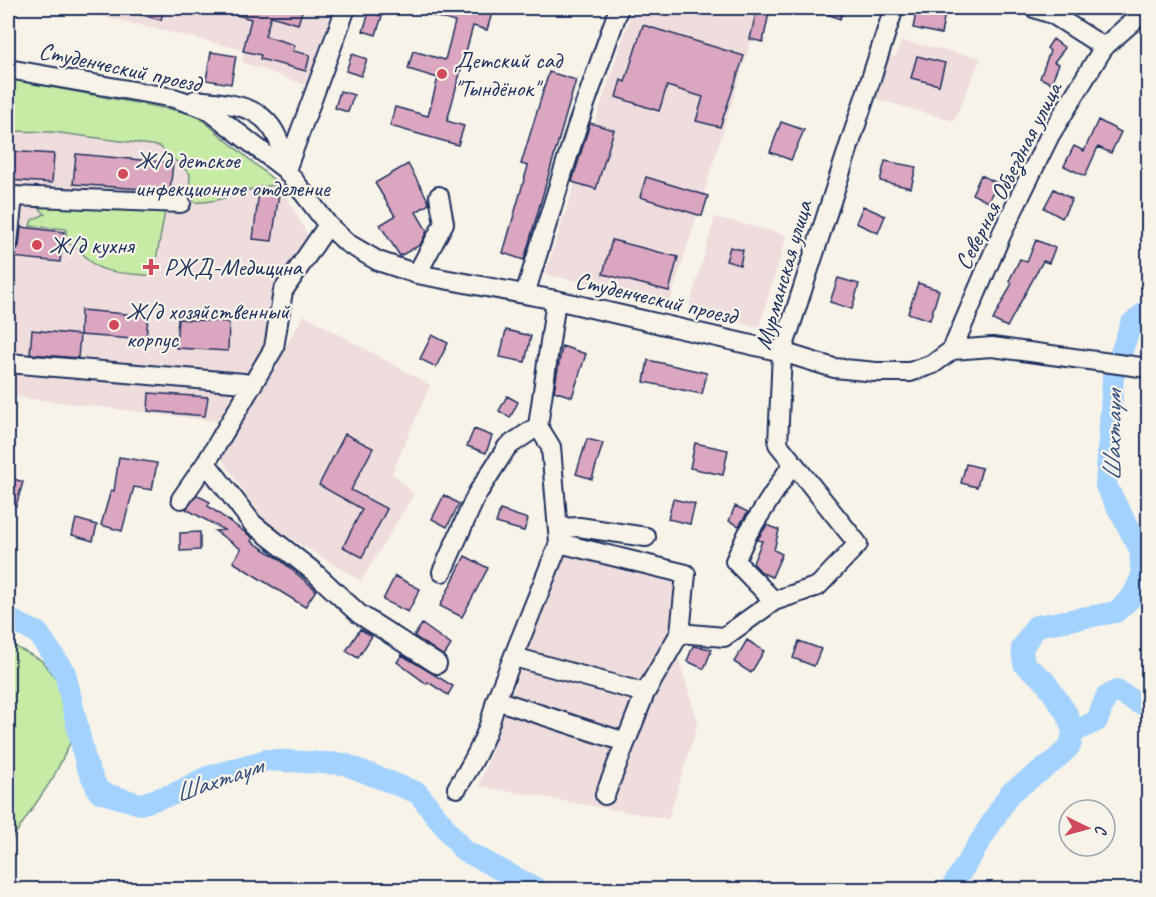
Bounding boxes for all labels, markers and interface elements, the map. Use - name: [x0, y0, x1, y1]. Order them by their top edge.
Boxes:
- street label: Студенческий проезд: [36, 35, 206, 99]
- place label: Детский сад "Тындёнок": [454, 45, 564, 103]
- marker: Детский сад "Тындёнок": [435, 67, 449, 81]
- street label: Северная Объездная улица: [948, 75, 1070, 275]
- place label: Ж/д детское инфекционное отделение: [135, 145, 332, 203]
- marker: Ж/д детское инфекционное отделение: [116, 167, 130, 181]
- street label: Мурманская улица: [747, 196, 819, 353]
- place label: Ж/д кухня: [49, 230, 135, 260]
- marker: Ж/д кухня: [30, 238, 44, 252]
- place label: РЖД-Медицина: [164, 252, 304, 282]
- marker: РЖД-Медицина: [142, 258, 160, 276]
- street label: Студенческий проезд: [572, 265, 742, 332]
- place label: Ж/д хозяйственный корпус: [126, 296, 291, 354]
- marker: Ж/д хозяйственный корпус: [107, 318, 121, 332]
- water label: Шахтаум: [1095, 386, 1130, 481]
- water label: Шахтаум: [170, 748, 270, 810]
- north arrow: [1057, 798, 1117, 858]
- text: С: [1090, 824, 1111, 836]

